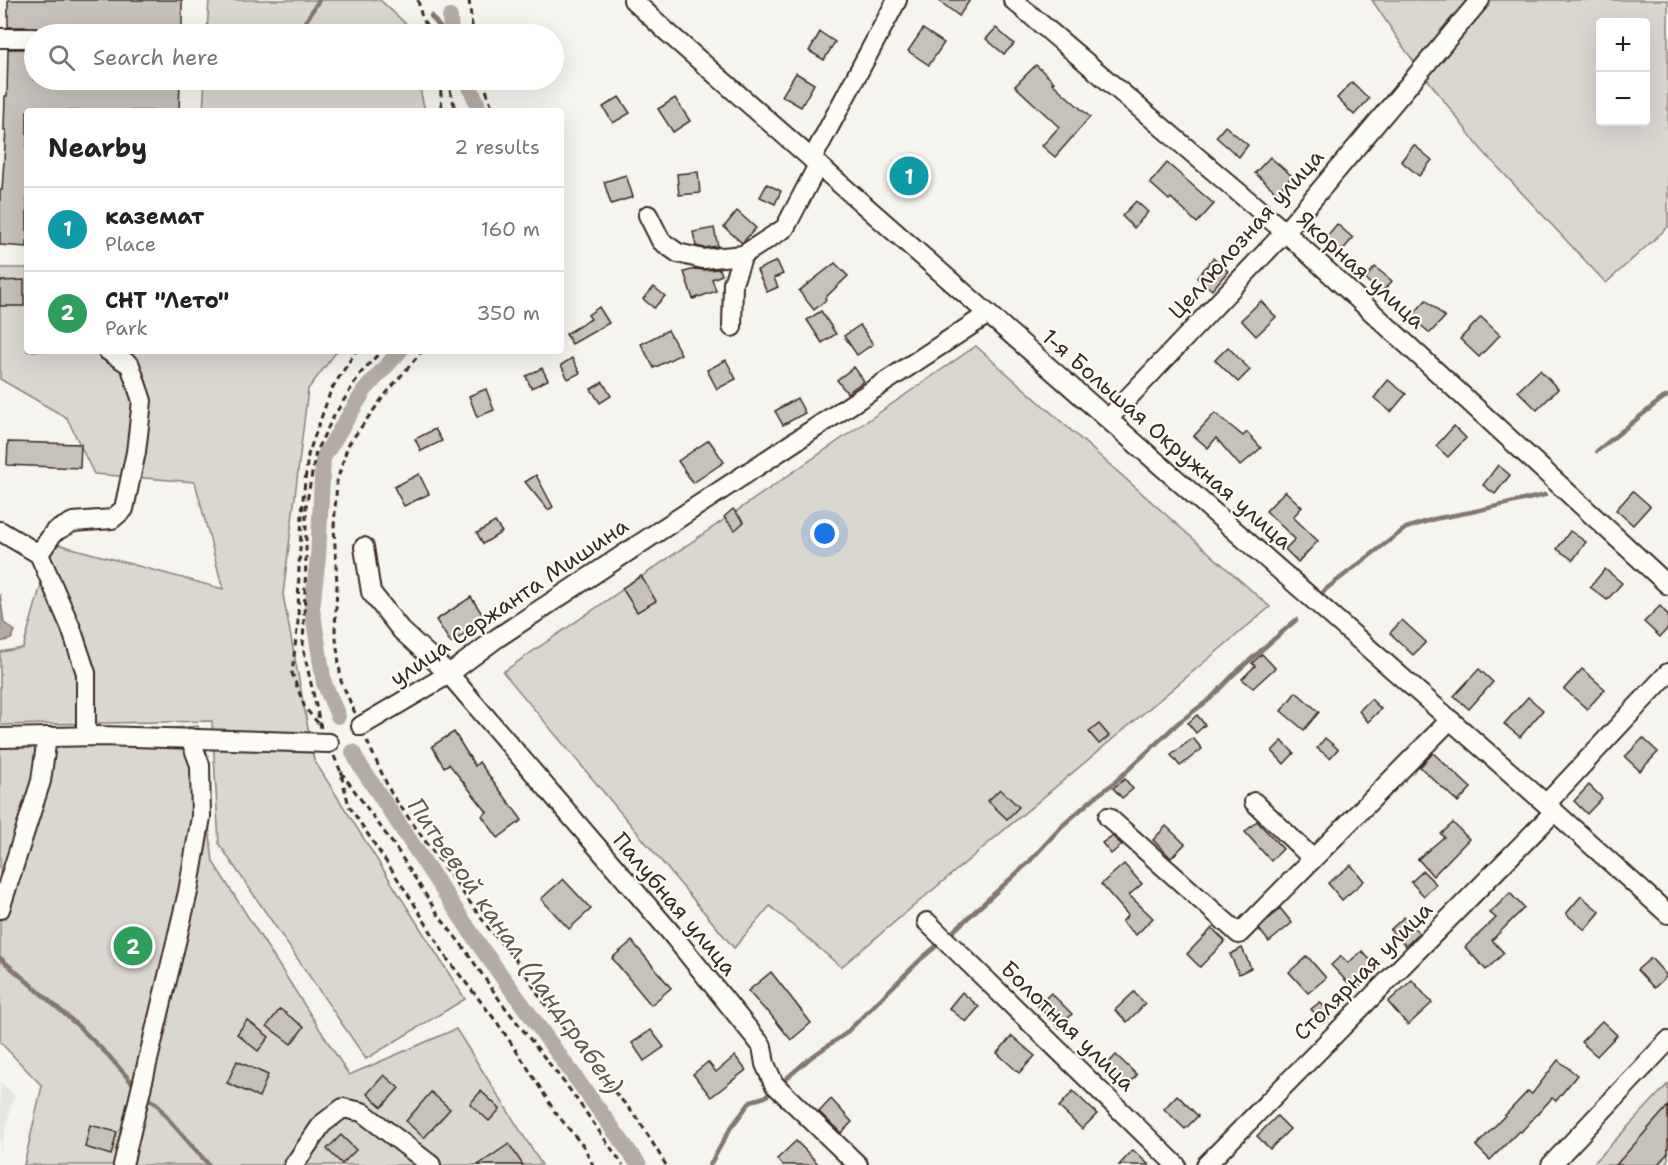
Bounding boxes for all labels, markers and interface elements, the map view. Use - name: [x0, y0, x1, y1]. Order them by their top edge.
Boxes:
- map controls: [1596, 18, 1650, 126]
- button: +: [1596, 18, 1650, 72]
- search box: [24, 24, 564, 90]
- icon: search: [45, 41, 78, 74]
- text: Search here: [93, 43, 219, 72]
- button: −: [1596, 72, 1650, 126]
- text: Nearby: [48, 130, 147, 165]
- text: 2 results: [454, 134, 540, 160]
- street label: Целлюлозная улица: [1162, 143, 1330, 325]
- pin: 1: [890, 154, 928, 198]
- text: каземат: [105, 202, 204, 231]
- street label: Якорная улица: [1291, 205, 1431, 335]
- text: 1: [63, 216, 72, 242]
- text: 160 m: [481, 216, 540, 242]
- text: Place: [105, 231, 156, 257]
- text: СНТ "Лето": [105, 286, 229, 315]
- text: 2: [61, 300, 75, 326]
- text: 350 m: [476, 300, 540, 326]
- text: Park: [105, 315, 148, 341]
- street label: 1-я Большая Окружная улица: [1036, 322, 1298, 556]
- street label: улица Сержанта Мишина: [384, 511, 634, 693]
- your location: [810, 519, 839, 548]
- water label: Питьевой канал (Ландграбен): [400, 792, 630, 1100]
- street label: Палубная улица: [607, 826, 744, 982]
- street label: Столярная улица: [1287, 895, 1439, 1047]
- pin: 2: [114, 924, 152, 968]
- street label: Болотная улица: [995, 955, 1142, 1098]

